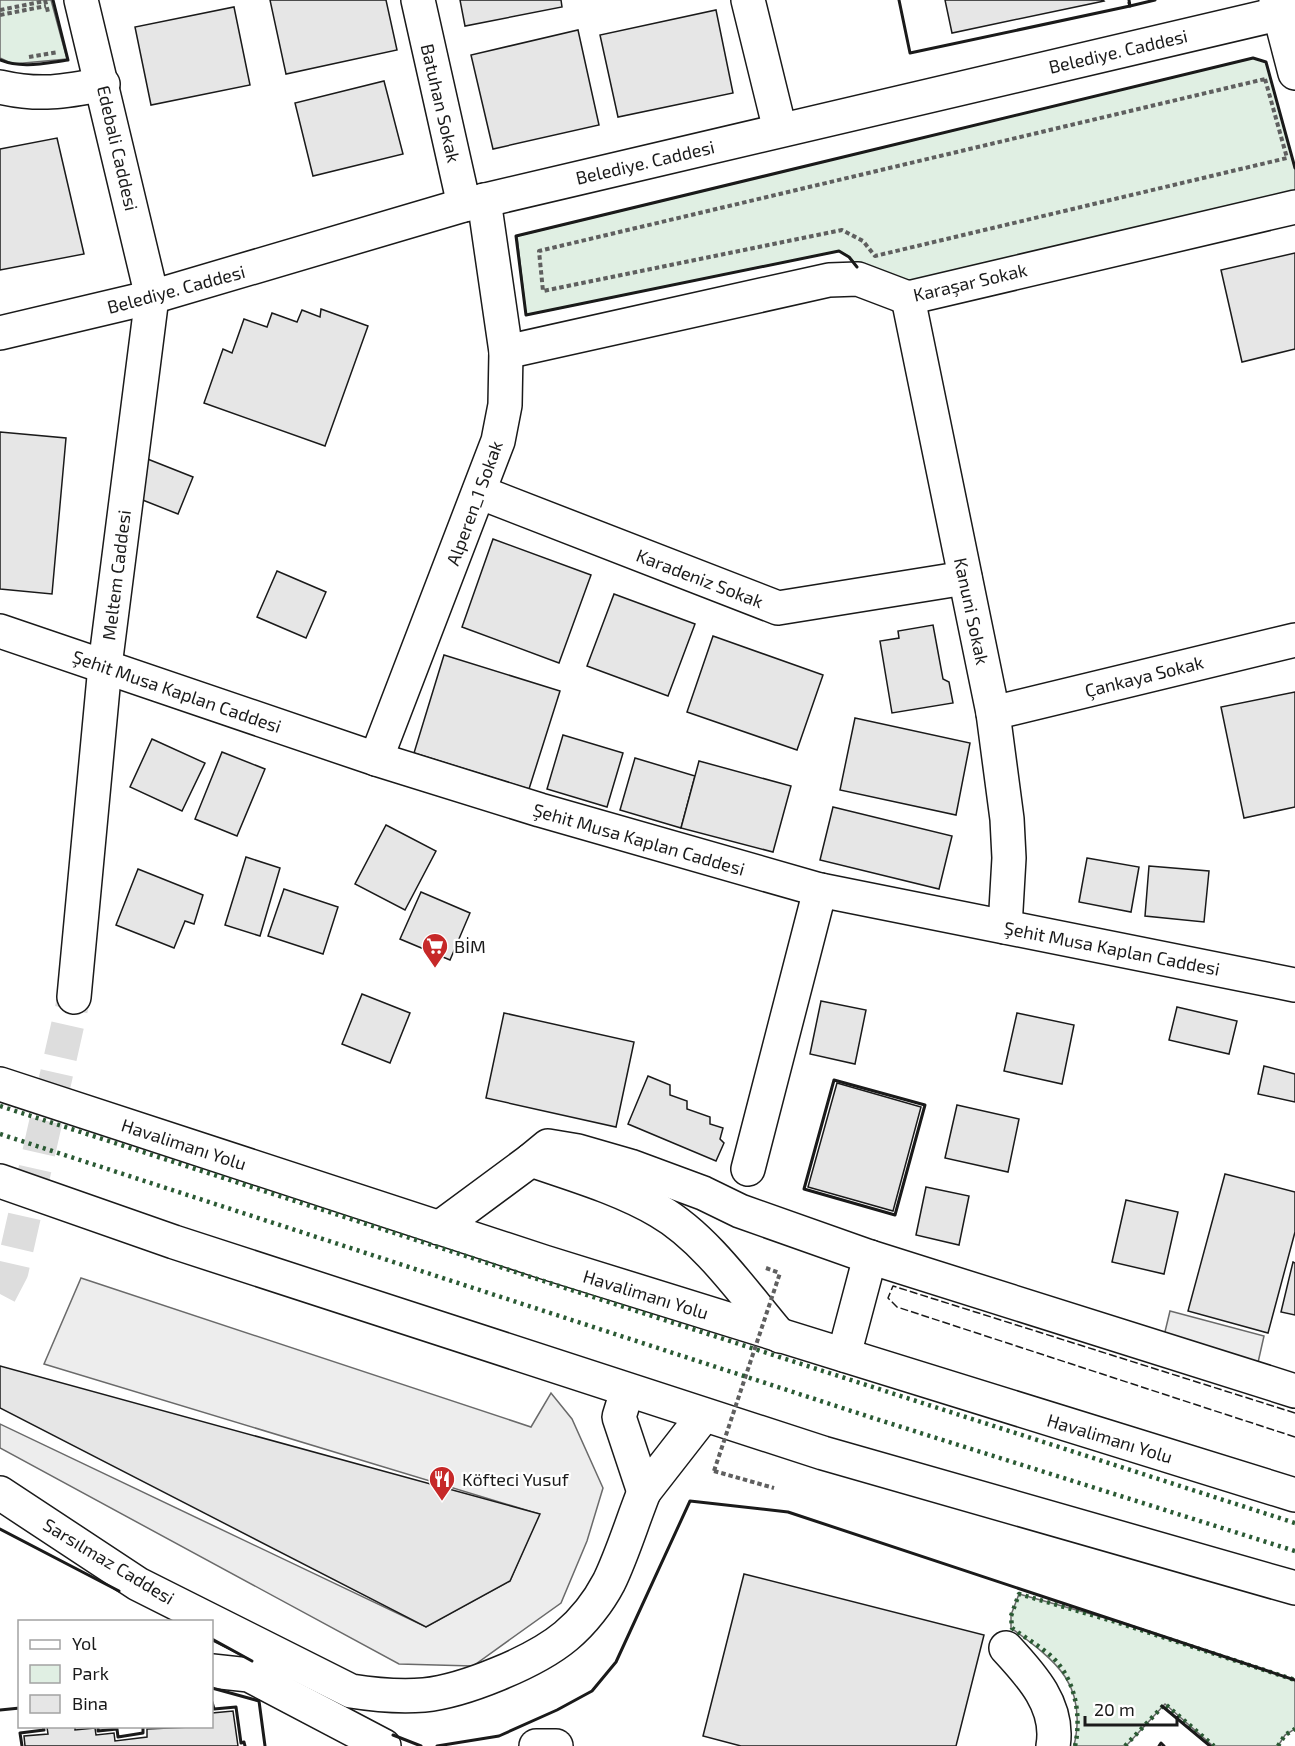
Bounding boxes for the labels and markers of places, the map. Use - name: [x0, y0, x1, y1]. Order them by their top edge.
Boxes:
- supermarket icon: BİM: [420, 931, 450, 969]
- place label: BİM: [454, 935, 486, 957]
- restaurant icon: Köfteci Yusuf: [427, 1464, 457, 1502]
- place label: Köfteci Yusuf: [462, 1468, 570, 1490]

